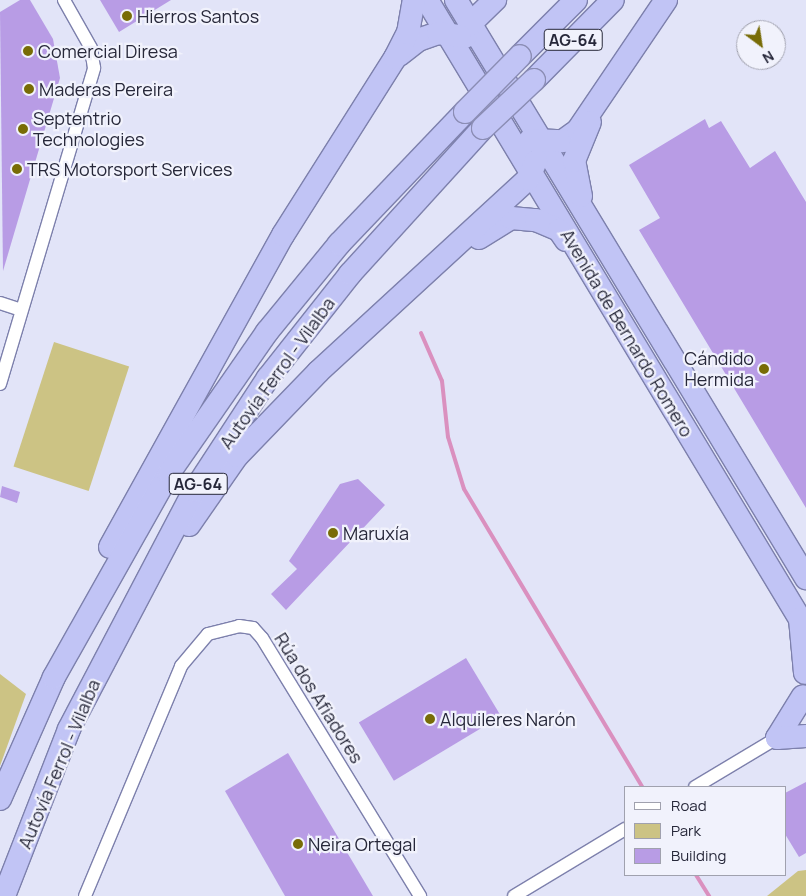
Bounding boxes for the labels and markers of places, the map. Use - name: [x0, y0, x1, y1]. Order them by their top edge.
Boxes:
- place label: Hierros Santos: [137, 5, 259, 27]
- marker: Hierros Santos: [121, 10, 133, 22]
- place label: Comercial Diresa: [38, 40, 178, 62]
- marker: Comercial Diresa: [22, 45, 34, 57]
- place label: Maderas Pereira: [39, 78, 173, 100]
- marker: Maderas Pereira: [23, 83, 35, 95]
- place label: Septentrio Technologies: [33, 108, 144, 150]
- marker: Septentrio Technologies: [17, 123, 29, 135]
- place label: TRS Motorsport Services: [27, 158, 232, 180]
- marker: TRS Motorsport Services: [11, 163, 23, 175]
- place label: Cándido Hermida: [684, 348, 754, 390]
- marker: Cándido Hermida: [758, 363, 770, 375]
- place label: Maruxía: [343, 522, 409, 544]
- marker: Maruxía: [327, 527, 339, 539]
- place label: Alquileres Narón: [440, 708, 576, 730]
- marker: Alquileres Narón: [424, 713, 436, 725]
- place label: Neira Ortegal: [308, 833, 417, 855]
- marker: Neira Ortegal: [292, 838, 304, 850]

